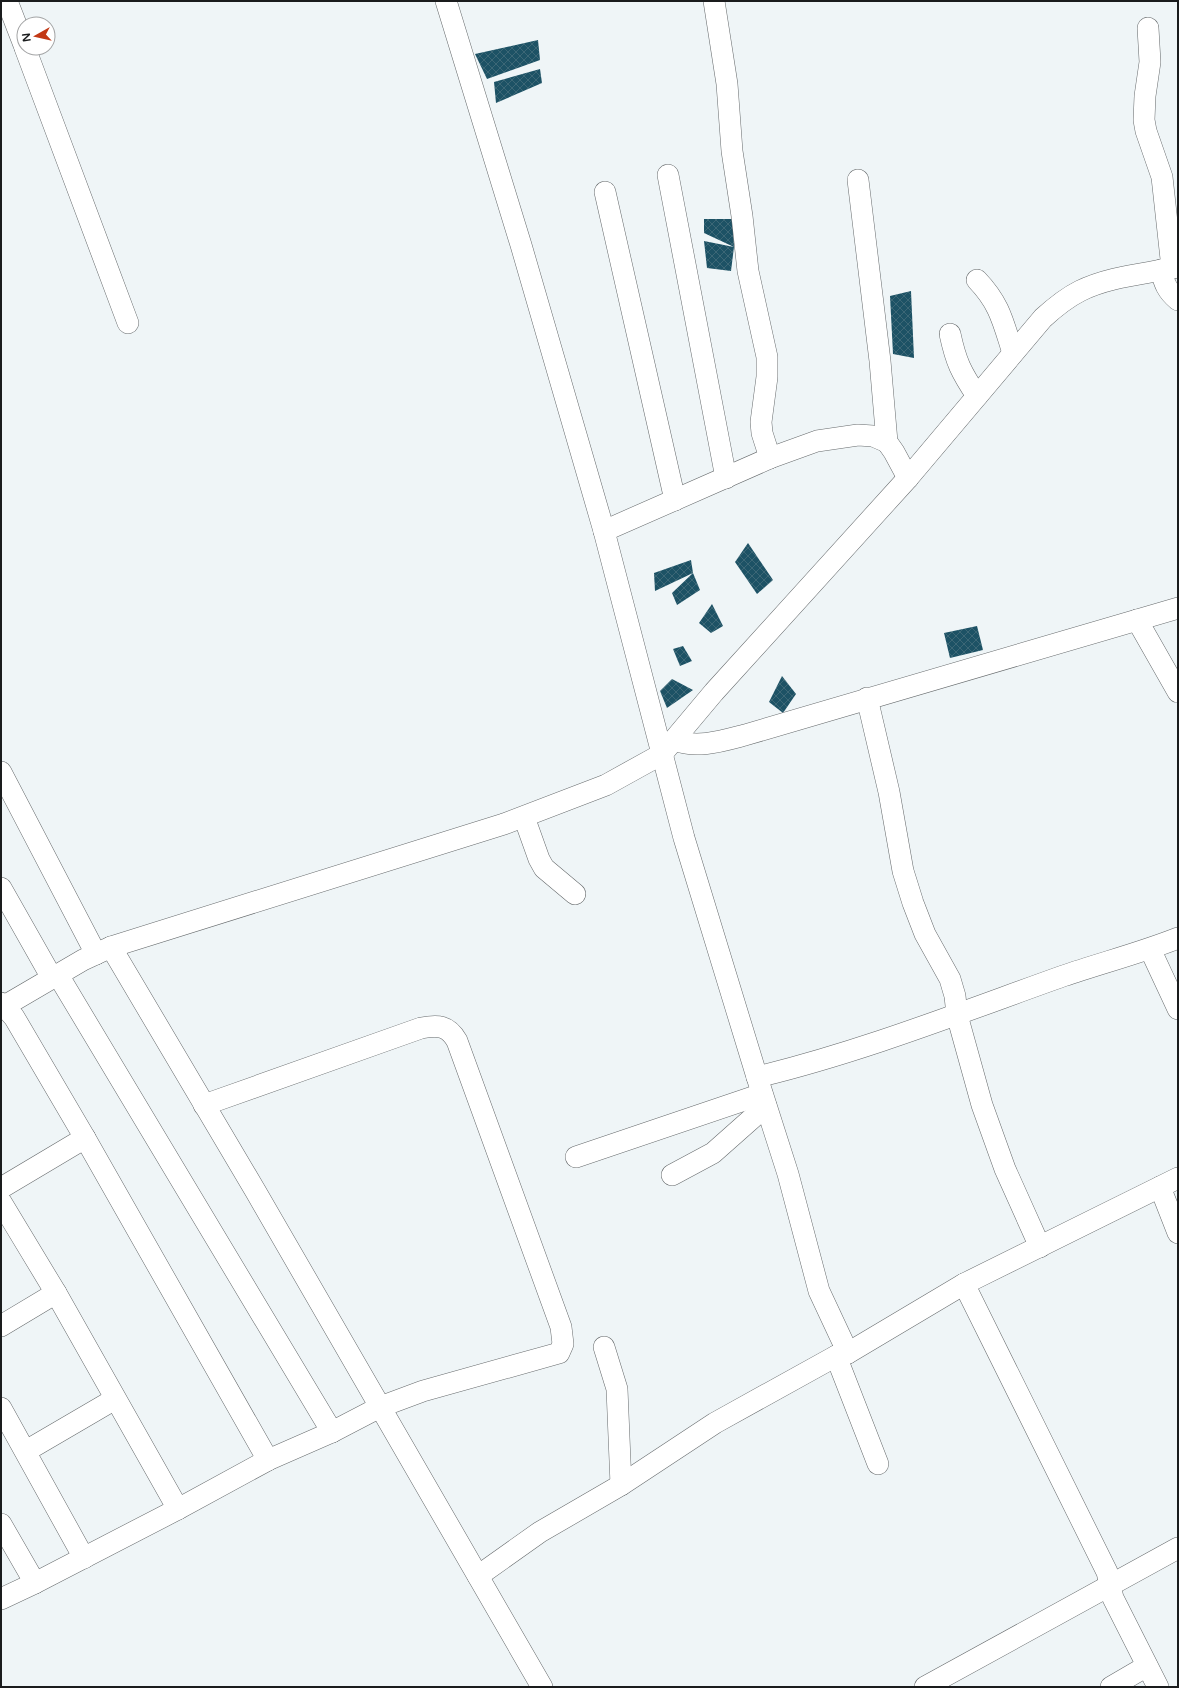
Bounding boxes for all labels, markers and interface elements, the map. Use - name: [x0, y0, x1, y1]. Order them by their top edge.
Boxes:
- north arrow: [16, 16, 56, 56]
- text: N: [20, 32, 34, 43]

